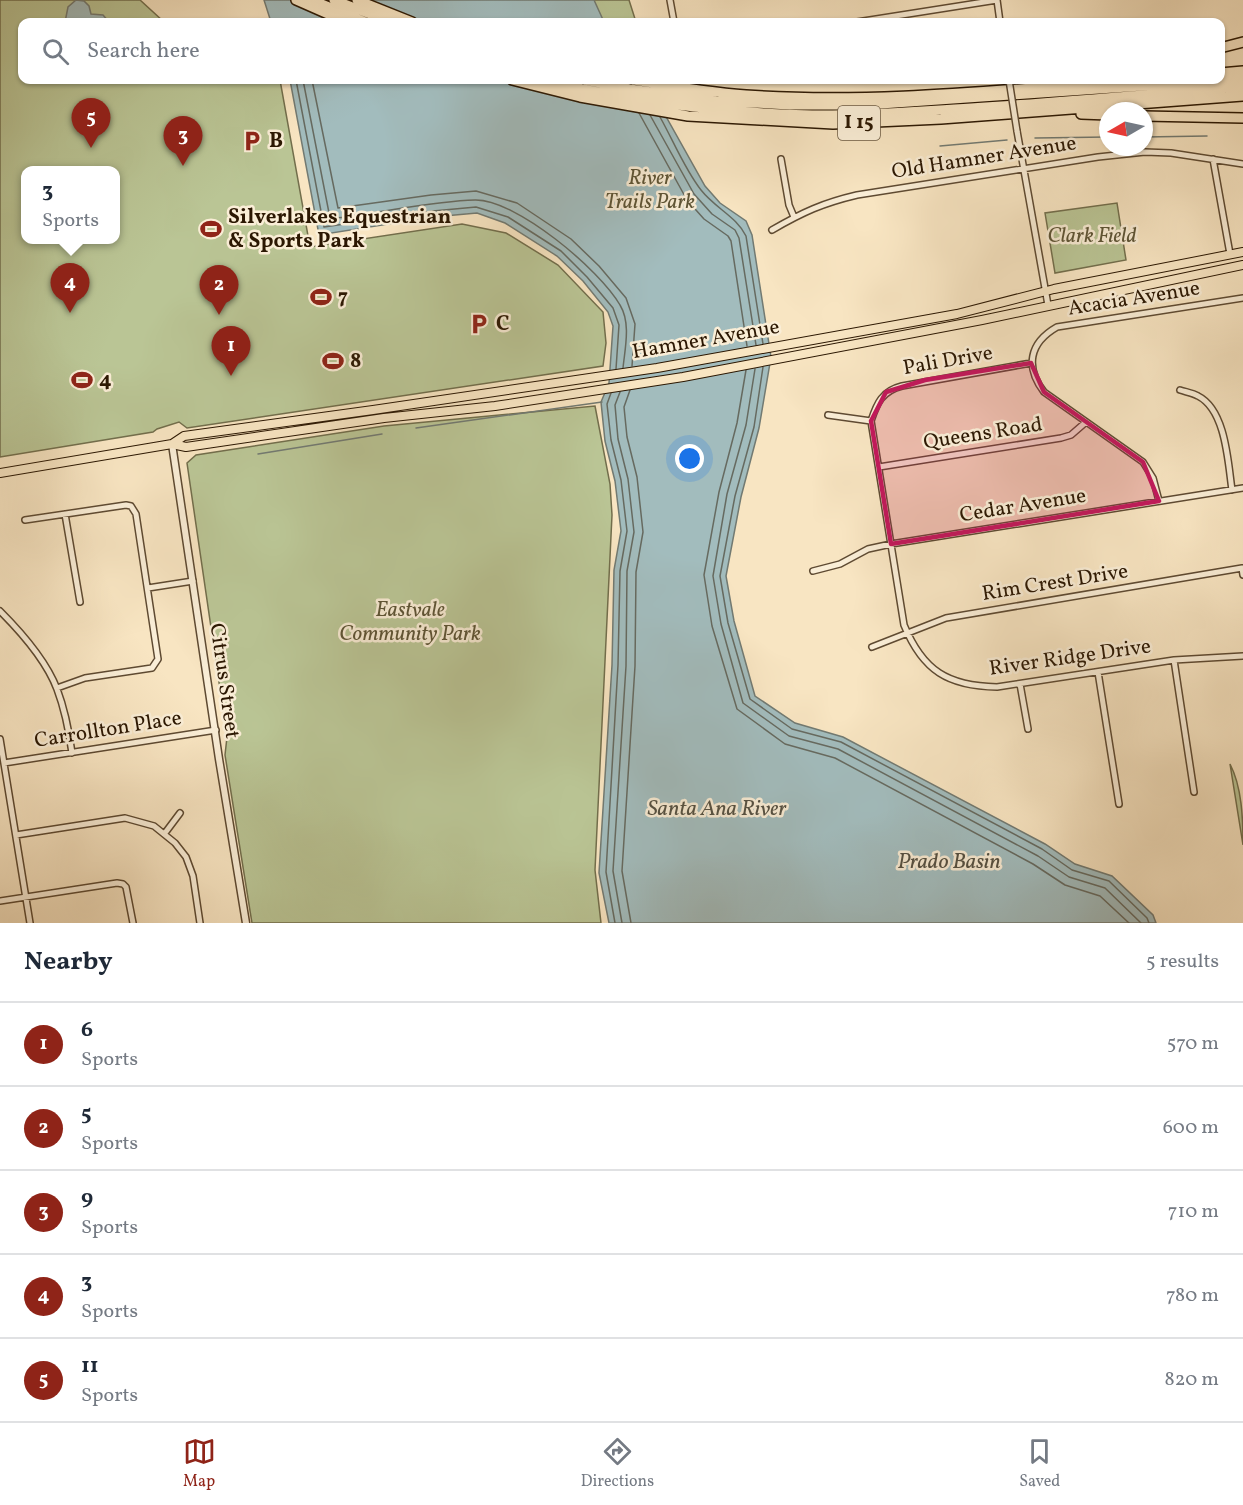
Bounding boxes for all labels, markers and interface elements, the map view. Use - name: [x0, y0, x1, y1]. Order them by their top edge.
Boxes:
- search box: [18, 18, 1225, 84]
- icon: search: [39, 35, 72, 68]
- text: Search here: [87, 36, 200, 67]
- pin: 5: [72, 98, 110, 148]
- north arrow: [1099, 102, 1153, 156]
- road number: I 15: [838, 106, 880, 140]
- pin: 3: [164, 116, 202, 166]
- place label: B: [269, 127, 283, 156]
- parking icon: B: [240, 129, 264, 153]
- street label: Old Hamner Avenue: [890, 129, 1079, 187]
- park label: River Trails Park: [605, 164, 695, 217]
- popup: [21, 166, 120, 244]
- text: 3: [42, 176, 53, 207]
- place label: Silverlakes Equestrian & Sports Park: [228, 203, 451, 256]
- text: Sports: [42, 207, 99, 235]
- sports icon: Silverlakes Equestrian & Sports Park: [199, 217, 223, 241]
- park label: Clark Field: [1047, 222, 1137, 251]
- pin: 4: [50, 264, 90, 313]
- pin: 2: [200, 266, 238, 315]
- street label: Acacia Avenue: [1066, 274, 1202, 324]
- place label: 7: [338, 283, 348, 312]
- sports icon: 7: [309, 285, 333, 309]
- place label: C: [496, 310, 510, 339]
- parking icon: C: [467, 312, 491, 336]
- street label: Hamner Avenue: [630, 313, 782, 367]
- pin: 1: [212, 326, 250, 376]
- street label: Pali Drive: [901, 339, 995, 383]
- place label: 8: [350, 347, 361, 376]
- sports icon: 8: [321, 349, 345, 373]
- place label: 4: [99, 366, 112, 395]
- sports icon: 4: [70, 368, 94, 392]
- street label: Queens Road: [921, 410, 1045, 458]
- your location: [675, 444, 704, 473]
- street label: Cedar Avenue: [958, 482, 1088, 530]
- street label: Rim Crest Drive: [980, 557, 1130, 609]
- park label: Eastvale Community Park: [339, 596, 481, 649]
- street label: Citrus Street: [202, 621, 246, 741]
- street label: River Ridge Drive: [987, 632, 1153, 684]
- street label: Carrollton Place: [32, 704, 184, 756]
- water label: Santa Ana River: [647, 794, 787, 825]
- water label: Prado Basin: [897, 847, 1001, 878]
- text: Nearby: [24, 944, 113, 980]
- text: 5 results: [1146, 948, 1219, 976]
- text: 6: [81, 1015, 93, 1046]
- text: 1: [39, 1030, 48, 1058]
- text: 570 m: [1167, 1030, 1219, 1058]
- text: Sports: [81, 1046, 138, 1074]
- text: 5: [81, 1099, 92, 1130]
- text: 2: [38, 1114, 49, 1142]
- text: 600 m: [1163, 1114, 1219, 1142]
- text: Sports: [81, 1130, 138, 1158]
- text: 9: [81, 1183, 93, 1214]
- text: 3: [38, 1198, 49, 1226]
- text: 710 m: [1168, 1198, 1219, 1226]
- text: Sports: [81, 1214, 138, 1242]
- text: 3: [81, 1267, 92, 1298]
- text: 4: [37, 1282, 50, 1310]
- text: 780 m: [1166, 1282, 1219, 1310]
- text: Sports: [81, 1298, 138, 1326]
- text: 11: [81, 1351, 99, 1382]
- text: 5: [39, 1366, 48, 1394]
- text: 820 m: [1165, 1366, 1219, 1394]
- text: Sports: [81, 1382, 138, 1410]
- tab: Map: [183, 1435, 216, 1493]
- tab: Directions: [581, 1435, 654, 1493]
- tab: Saved: [1019, 1435, 1060, 1493]

